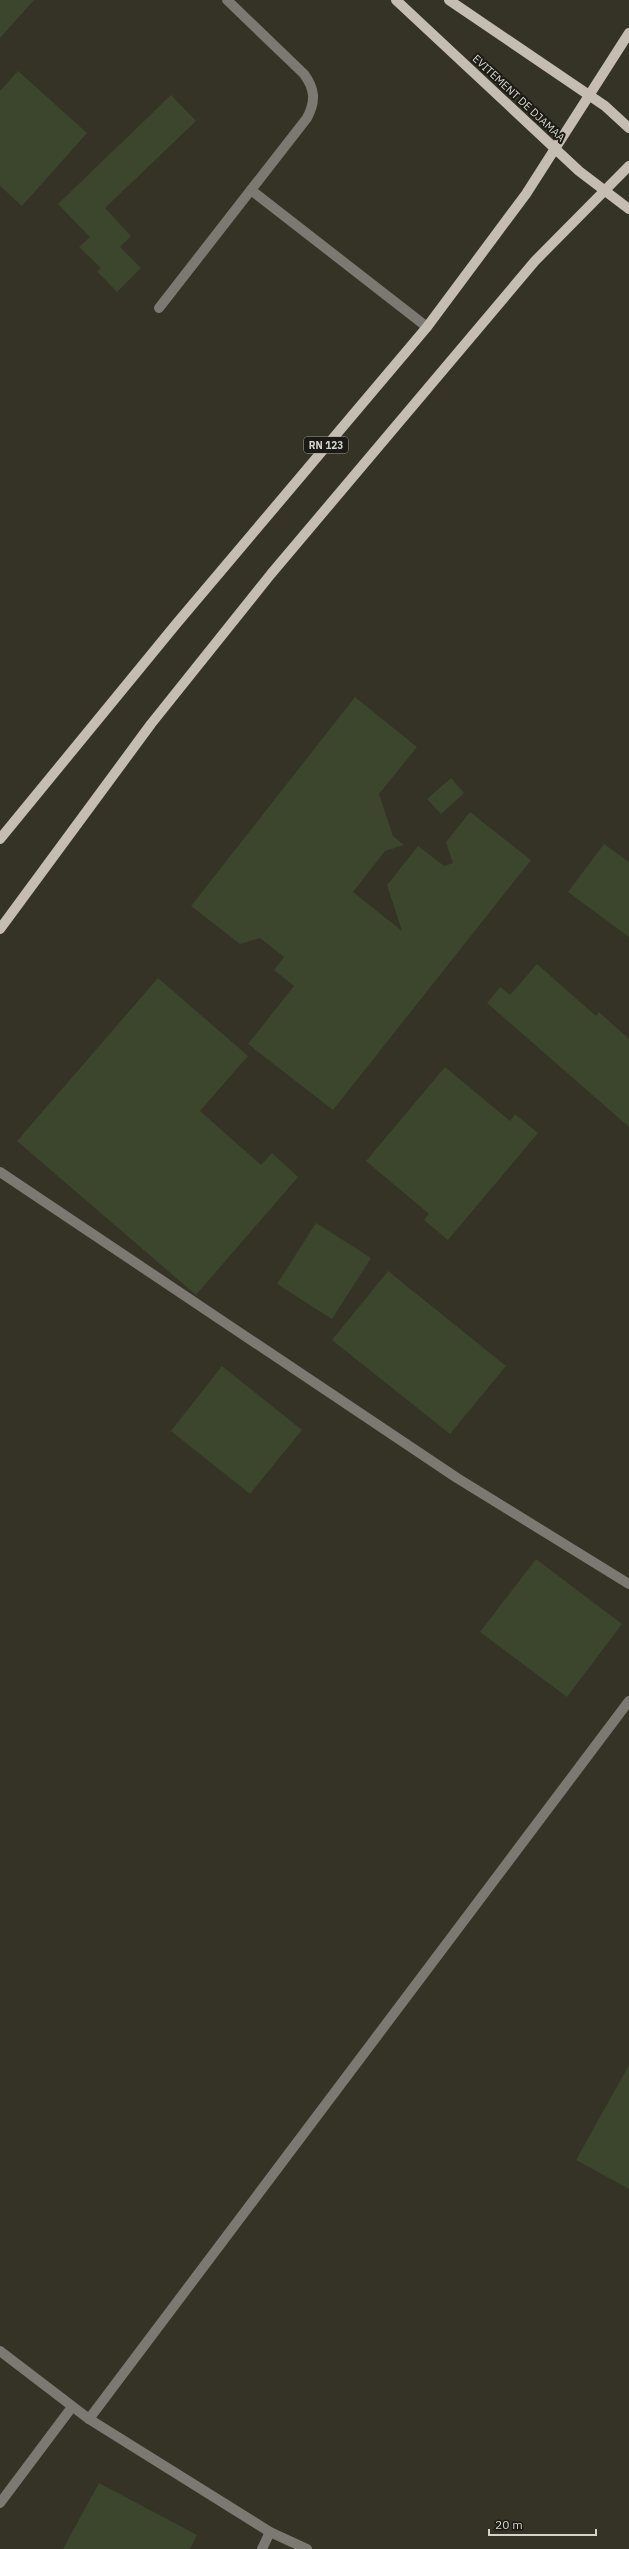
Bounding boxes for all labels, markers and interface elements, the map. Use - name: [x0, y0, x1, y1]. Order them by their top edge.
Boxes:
- street label: EVITEMENT DE DJAMAA: [470, 51, 568, 145]
- road number: RN 123: [304, 437, 348, 453]
- scale bar: [489, 2511, 596, 2537]
- text: 20 m: [495, 2517, 523, 2532]

